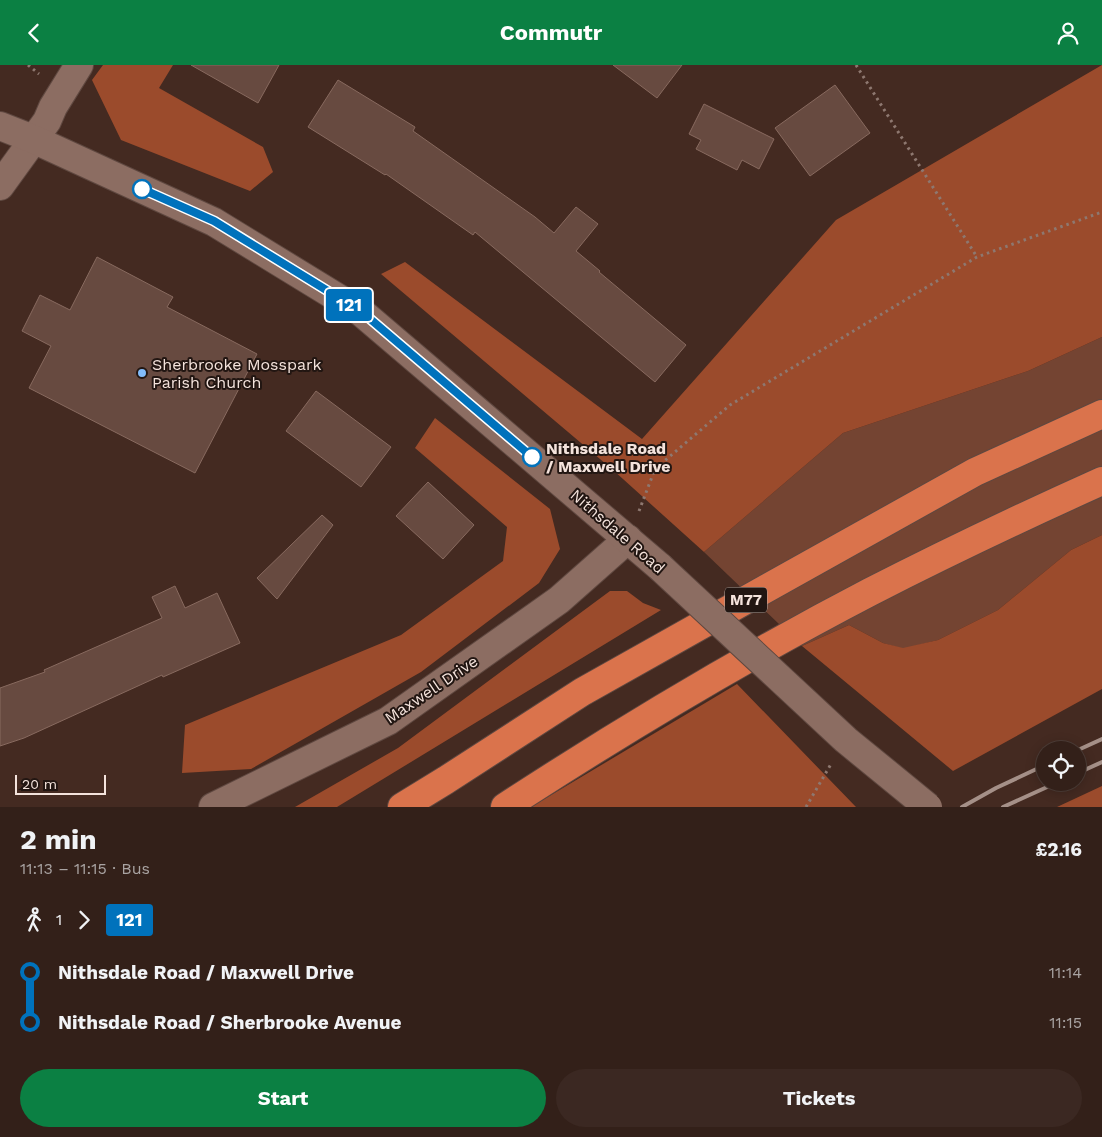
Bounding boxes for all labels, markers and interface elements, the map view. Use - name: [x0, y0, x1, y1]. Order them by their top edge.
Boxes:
- icon: back: [20, 19, 48, 47]
- icon: person: [1054, 19, 1082, 47]
- text: Commutr: [500, 20, 602, 45]
- unlabelled marker: [132, 179, 152, 199]
- line badge: 121: [320, 289, 378, 321]
- text: 121: [336, 294, 362, 315]
- place label: Sherbrooke Mosspark Parish Church: [152, 355, 322, 392]
- marker: Sherbrooke Mosspark Parish Church: [136, 367, 148, 379]
- place label: Nithsdale Road / Maxwell Drive: [546, 439, 671, 476]
- marker: Nithsdale Road / Maxwell Drive: [522, 447, 542, 467]
- street label: Nithsdale Road: [567, 485, 669, 578]
- road number: M77: [725, 587, 767, 613]
- street label: Maxwell Drive: [381, 651, 481, 727]
- map controls: [1036, 741, 1086, 791]
- button: locate: [1036, 741, 1086, 791]
- scale bar: [15, 772, 106, 795]
- text: 20 m: [22, 776, 57, 792]
- text: 2 min: [20, 823, 97, 856]
- text: £2.16: [1035, 838, 1082, 861]
- text: 11:13 – 11:15 · Bus: [20, 859, 150, 878]
- icon: walk: [20, 906, 48, 934]
- icon: forward: [70, 906, 98, 934]
- text: 121: [116, 909, 143, 930]
- text: 1: [56, 910, 62, 929]
- text: Nithsdale Road / Maxwell Drive: [58, 961, 354, 984]
- text: 11:14: [1049, 963, 1082, 982]
- text: Nithsdale Road / Sherbrooke Avenue: [58, 1011, 402, 1034]
- text: 11:15: [1049, 1013, 1082, 1032]
- button: Start: [20, 1069, 546, 1127]
- button: Tickets: [556, 1069, 1082, 1127]

